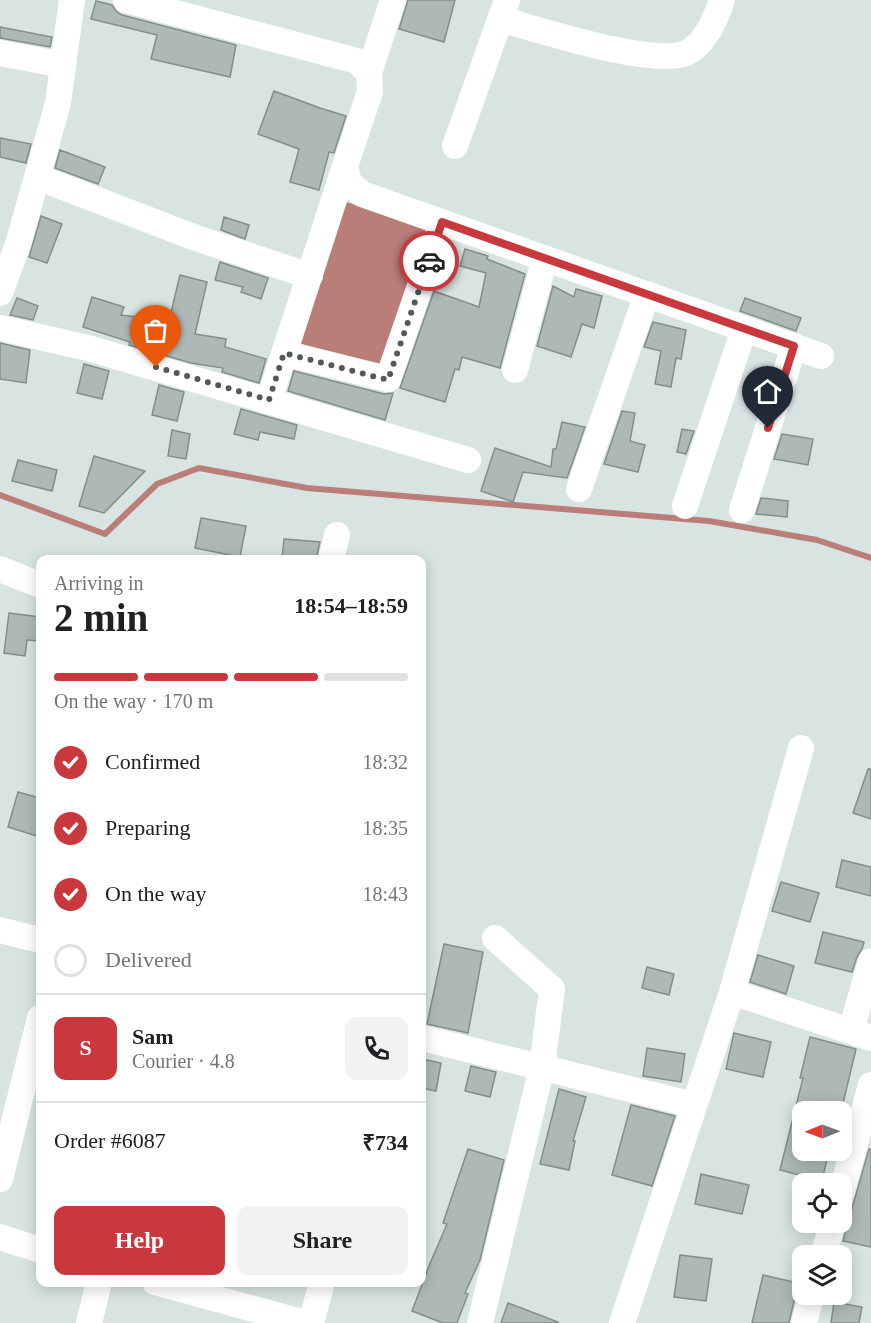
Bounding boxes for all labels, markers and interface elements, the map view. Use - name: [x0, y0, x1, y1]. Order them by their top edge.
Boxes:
- courier: [399, 231, 459, 291]
- icon: car: [413, 245, 446, 278]
- pin: [130, 305, 181, 367]
- icon: bag: [139, 314, 172, 347]
- pin: [742, 366, 793, 428]
- icon: home: [751, 375, 784, 408]
- text: Arriving in: [54, 572, 143, 594]
- text: 18:54–18:59: [294, 593, 408, 618]
- text: 2 min: [54, 596, 148, 639]
- text: On the way · 170 m: [54, 690, 213, 712]
- icon: check: [54, 746, 87, 779]
- text: Confirmed: [105, 749, 200, 774]
- text: 18:32: [362, 751, 408, 773]
- icon: check: [54, 812, 87, 845]
- text: Preparing: [105, 815, 191, 840]
- text: 18:35: [362, 817, 408, 839]
- icon: check: [54, 878, 87, 911]
- text: On the way: [105, 881, 206, 906]
- text: 18:43: [362, 883, 408, 905]
- text: Delivered: [105, 947, 192, 972]
- button: phone: [345, 1017, 408, 1080]
- text: Sam: [132, 1024, 174, 1049]
- text: S: [79, 1035, 92, 1060]
- text: Courier · 4.8: [132, 1050, 235, 1072]
- north arrow: [792, 1101, 852, 1161]
- map controls: [792, 1101, 852, 1305]
- text: Order #6087: [54, 1128, 166, 1153]
- text: ₹734: [362, 1130, 408, 1155]
- button: locate: [792, 1173, 852, 1233]
- button: Help: [54, 1206, 225, 1275]
- button: Share: [237, 1206, 408, 1275]
- button: layers: [792, 1245, 852, 1305]

